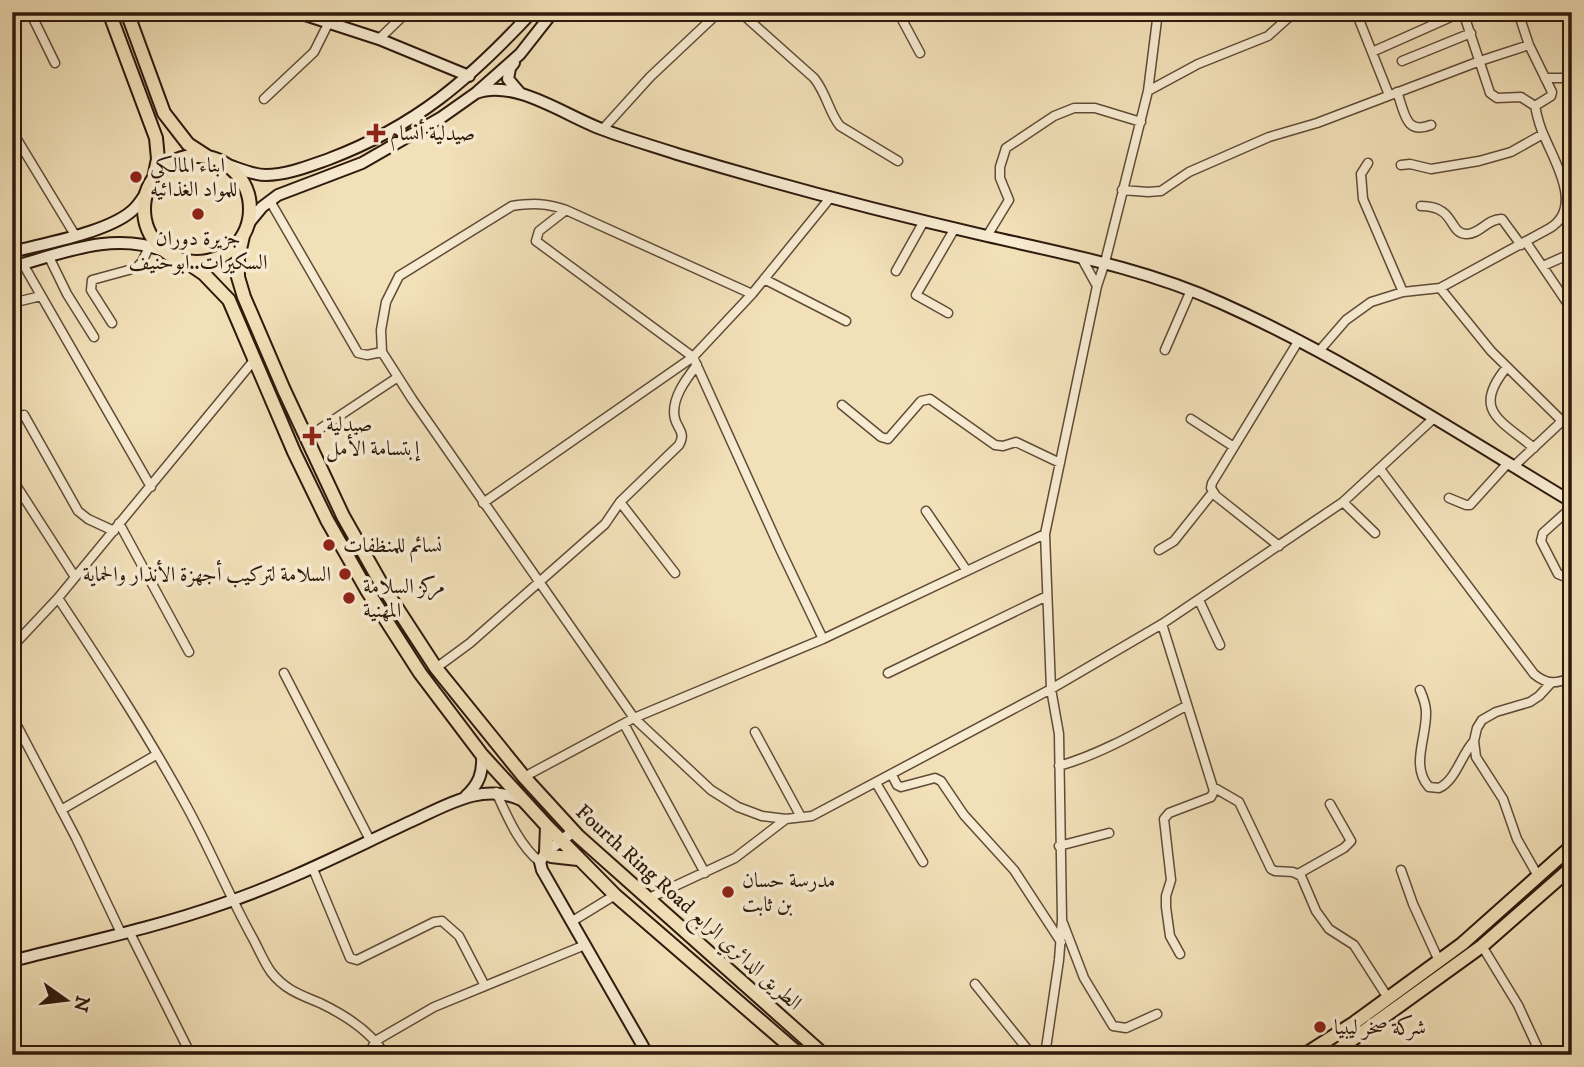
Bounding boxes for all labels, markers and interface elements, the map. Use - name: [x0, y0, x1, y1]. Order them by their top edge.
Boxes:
- place label: صيدلية أنسام: [390, 118, 475, 151]
- marker: صيدلية أنسام: [368, 125, 384, 141]
- place label: ابناء المالكي للمواد الغذائيه: [150, 153, 237, 203]
- marker: ابناء المالكي للمواد الغذائيه: [128, 169, 144, 185]
- marker: جزيرة دوران السكيرات..ابوحنيف: [190, 206, 206, 222]
- place label: جزيرة دوران السكيرات..ابوحنيف: [129, 226, 267, 276]
- place label: صيدلية إبتسامة الأمل: [326, 412, 421, 463]
- marker: صيدلية إبتسامة الأمل: [304, 428, 320, 444]
- place label: نسائم للمنظفات: [343, 533, 442, 563]
- marker: نسائم للمنظفات: [321, 537, 337, 553]
- place label: السلامة لتركيب أجهزة الأنذار والحماية: [83, 559, 331, 588]
- marker: السلامة لتركيب أجهزة الأنذار والحماية: [337, 566, 353, 582]
- place label: مركز السلامة المهنية: [363, 574, 445, 624]
- marker: مركز السلامة المهنية: [341, 590, 357, 606]
- street label: Fourth Ring Road الطريق الدائري الرابع: [566, 799, 807, 1020]
- place label: مدرسة حسان بن ثابت: [742, 868, 835, 918]
- marker: مدرسة حسان بن ثابت: [720, 884, 736, 900]
- north arrow: [32, 965, 102, 1036]
- text: N: [68, 993, 94, 1014]
- place label: شركة صخر ليبيا: [1334, 1014, 1426, 1041]
- marker: شركة صخر ليبيا: [1312, 1019, 1328, 1035]

